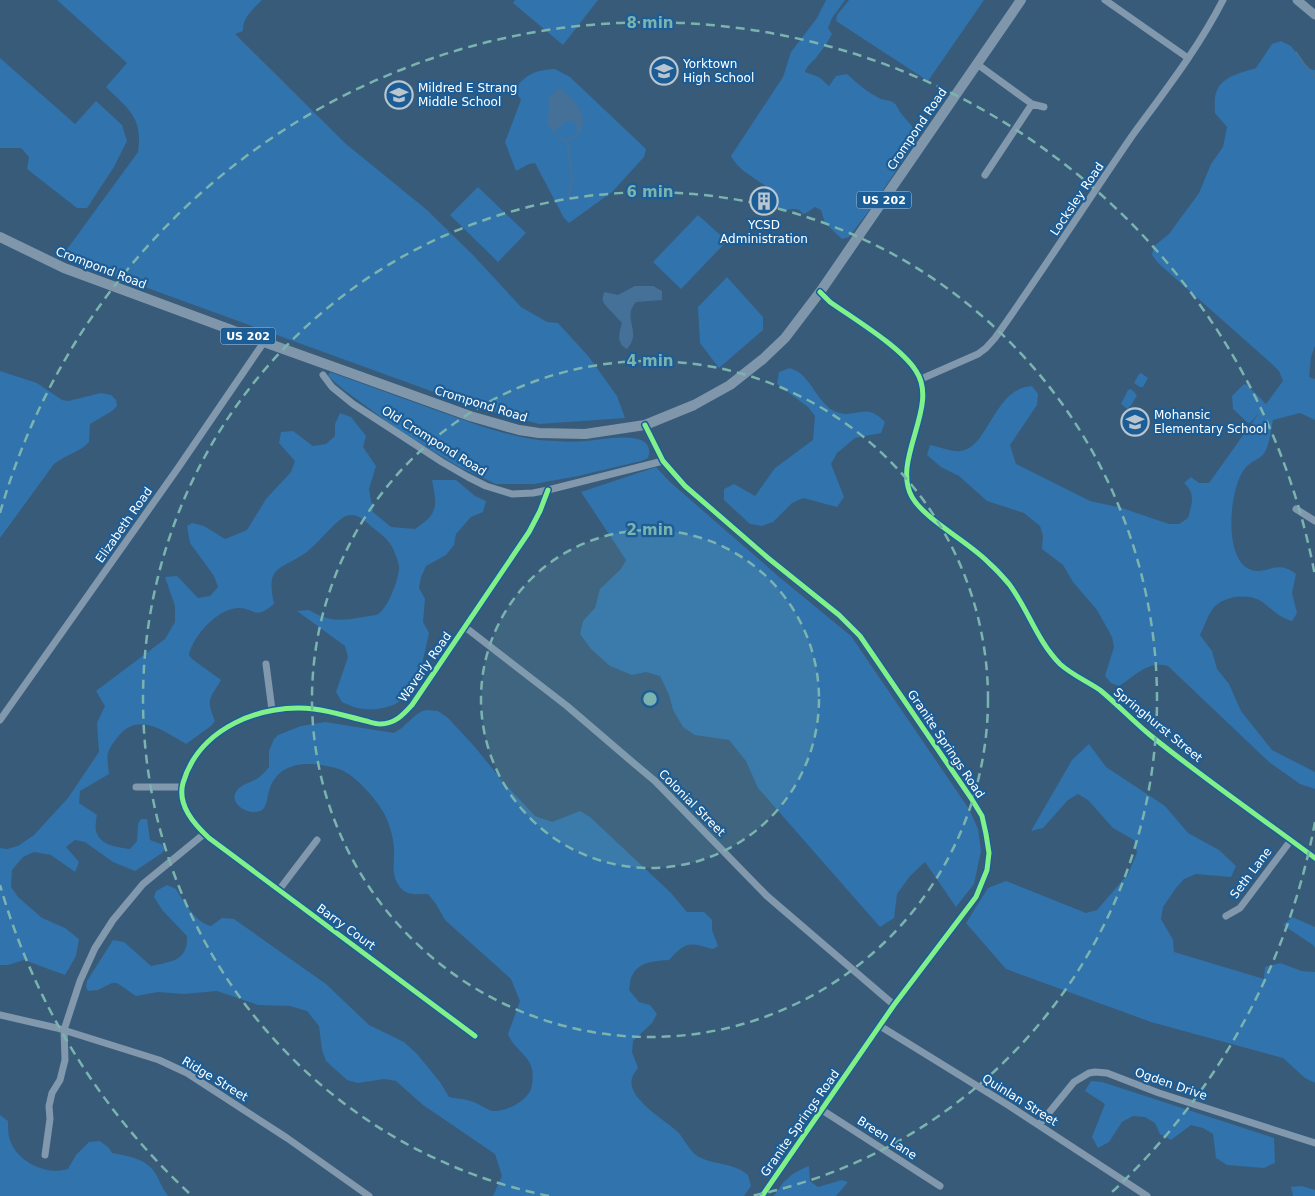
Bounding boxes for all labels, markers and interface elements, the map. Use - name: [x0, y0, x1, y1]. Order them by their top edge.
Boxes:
- text: 8 min: [626, 14, 674, 32]
- school or university icon: Yorktown High School: [649, 56, 679, 86]
- place label: Yorktown High School: [682, 57, 754, 85]
- school or university icon: Mildred E Strang Middle School: [384, 80, 414, 110]
- place label: Mildred E Strang Middle School: [418, 81, 517, 109]
- street label: Crompond Road: [884, 85, 950, 173]
- street label: Locksley Road: [1047, 160, 1107, 238]
- text: 6 min: [626, 183, 674, 201]
- building icon: YCSD Administration: [749, 186, 779, 216]
- road number: US 202: [856, 192, 912, 208]
- place label: YCSD Administration: [720, 218, 808, 246]
- street label: Crompond Road: [54, 244, 148, 292]
- road number: US 202: [220, 328, 276, 344]
- text: 4 min: [626, 352, 674, 370]
- street label: Crompond Road: [433, 383, 529, 425]
- street label: Old Crompond Road: [379, 403, 489, 479]
- school or university icon: Mohansic Elementary School: [1120, 407, 1150, 437]
- place label: Mohansic Elementary School: [1154, 408, 1267, 436]
- street label: Elizabeth Road: [93, 484, 155, 566]
- text: 2 min: [626, 521, 674, 539]
- street label: Waverly Road: [396, 629, 454, 705]
- street label: Springhurst Street: [1111, 685, 1205, 765]
- street label: Granite Springs Road: [905, 687, 987, 801]
- centre of rings: [641, 690, 659, 708]
- street label: Colonial Street: [656, 767, 728, 839]
- street label: Seth Lane: [1227, 845, 1275, 901]
- street label: Barry Court: [314, 901, 378, 953]
- street label: Ridge Street: [179, 1054, 251, 1104]
- street label: Ogden Drive: [1133, 1065, 1209, 1103]
- street label: Granite Springs Road: [758, 1067, 842, 1179]
- street label: Quinlan Street: [980, 1071, 1061, 1129]
- street label: Breen Lane: [855, 1114, 919, 1162]

